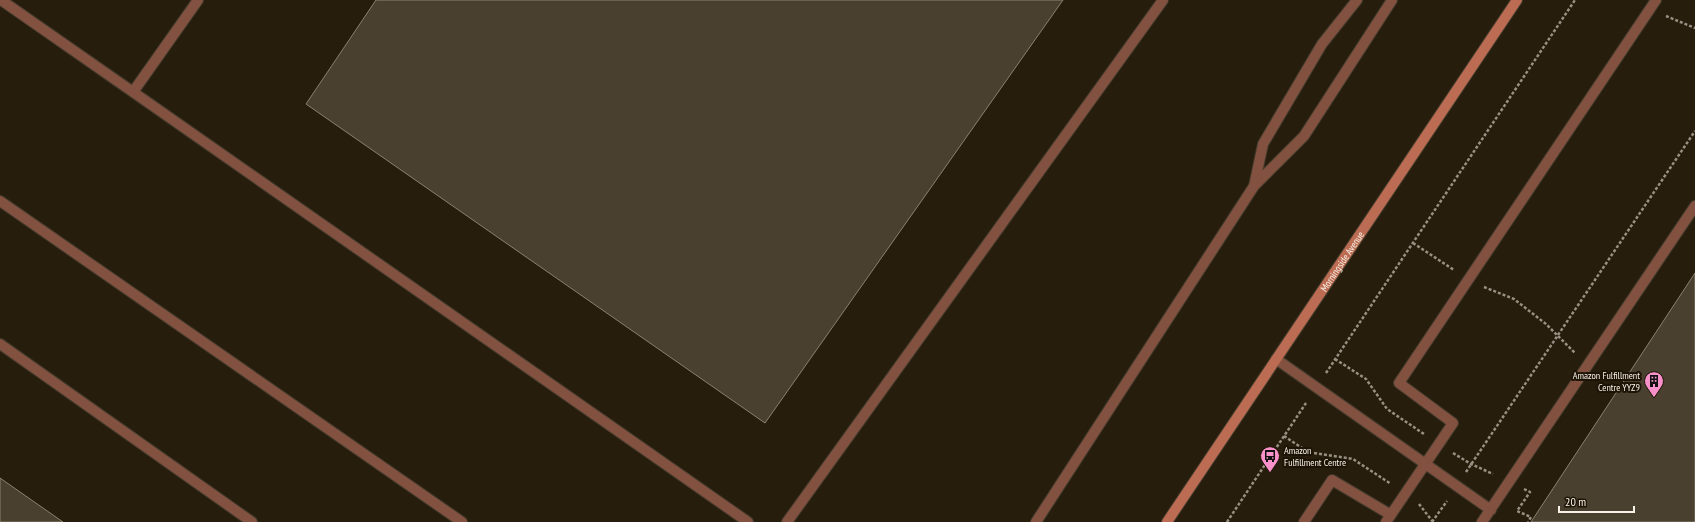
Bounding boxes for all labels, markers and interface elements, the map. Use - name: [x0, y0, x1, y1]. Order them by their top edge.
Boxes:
- street label: Morningside Avenue: [1317, 229, 1367, 294]
- place label: Amazon Fulfillment Centre YYZ9: [1573, 369, 1640, 394]
- building icon: Amazon Fulfillment Centre YYZ9: [1643, 370, 1665, 398]
- place label: Amazon Fulfillment Centre: [1284, 444, 1346, 469]
- bus stop icon: Amazon Fulfillment Centre: [1259, 445, 1281, 473]
- scale bar: [1559, 488, 1634, 514]
- text: 20 m: [1565, 494, 1586, 509]

